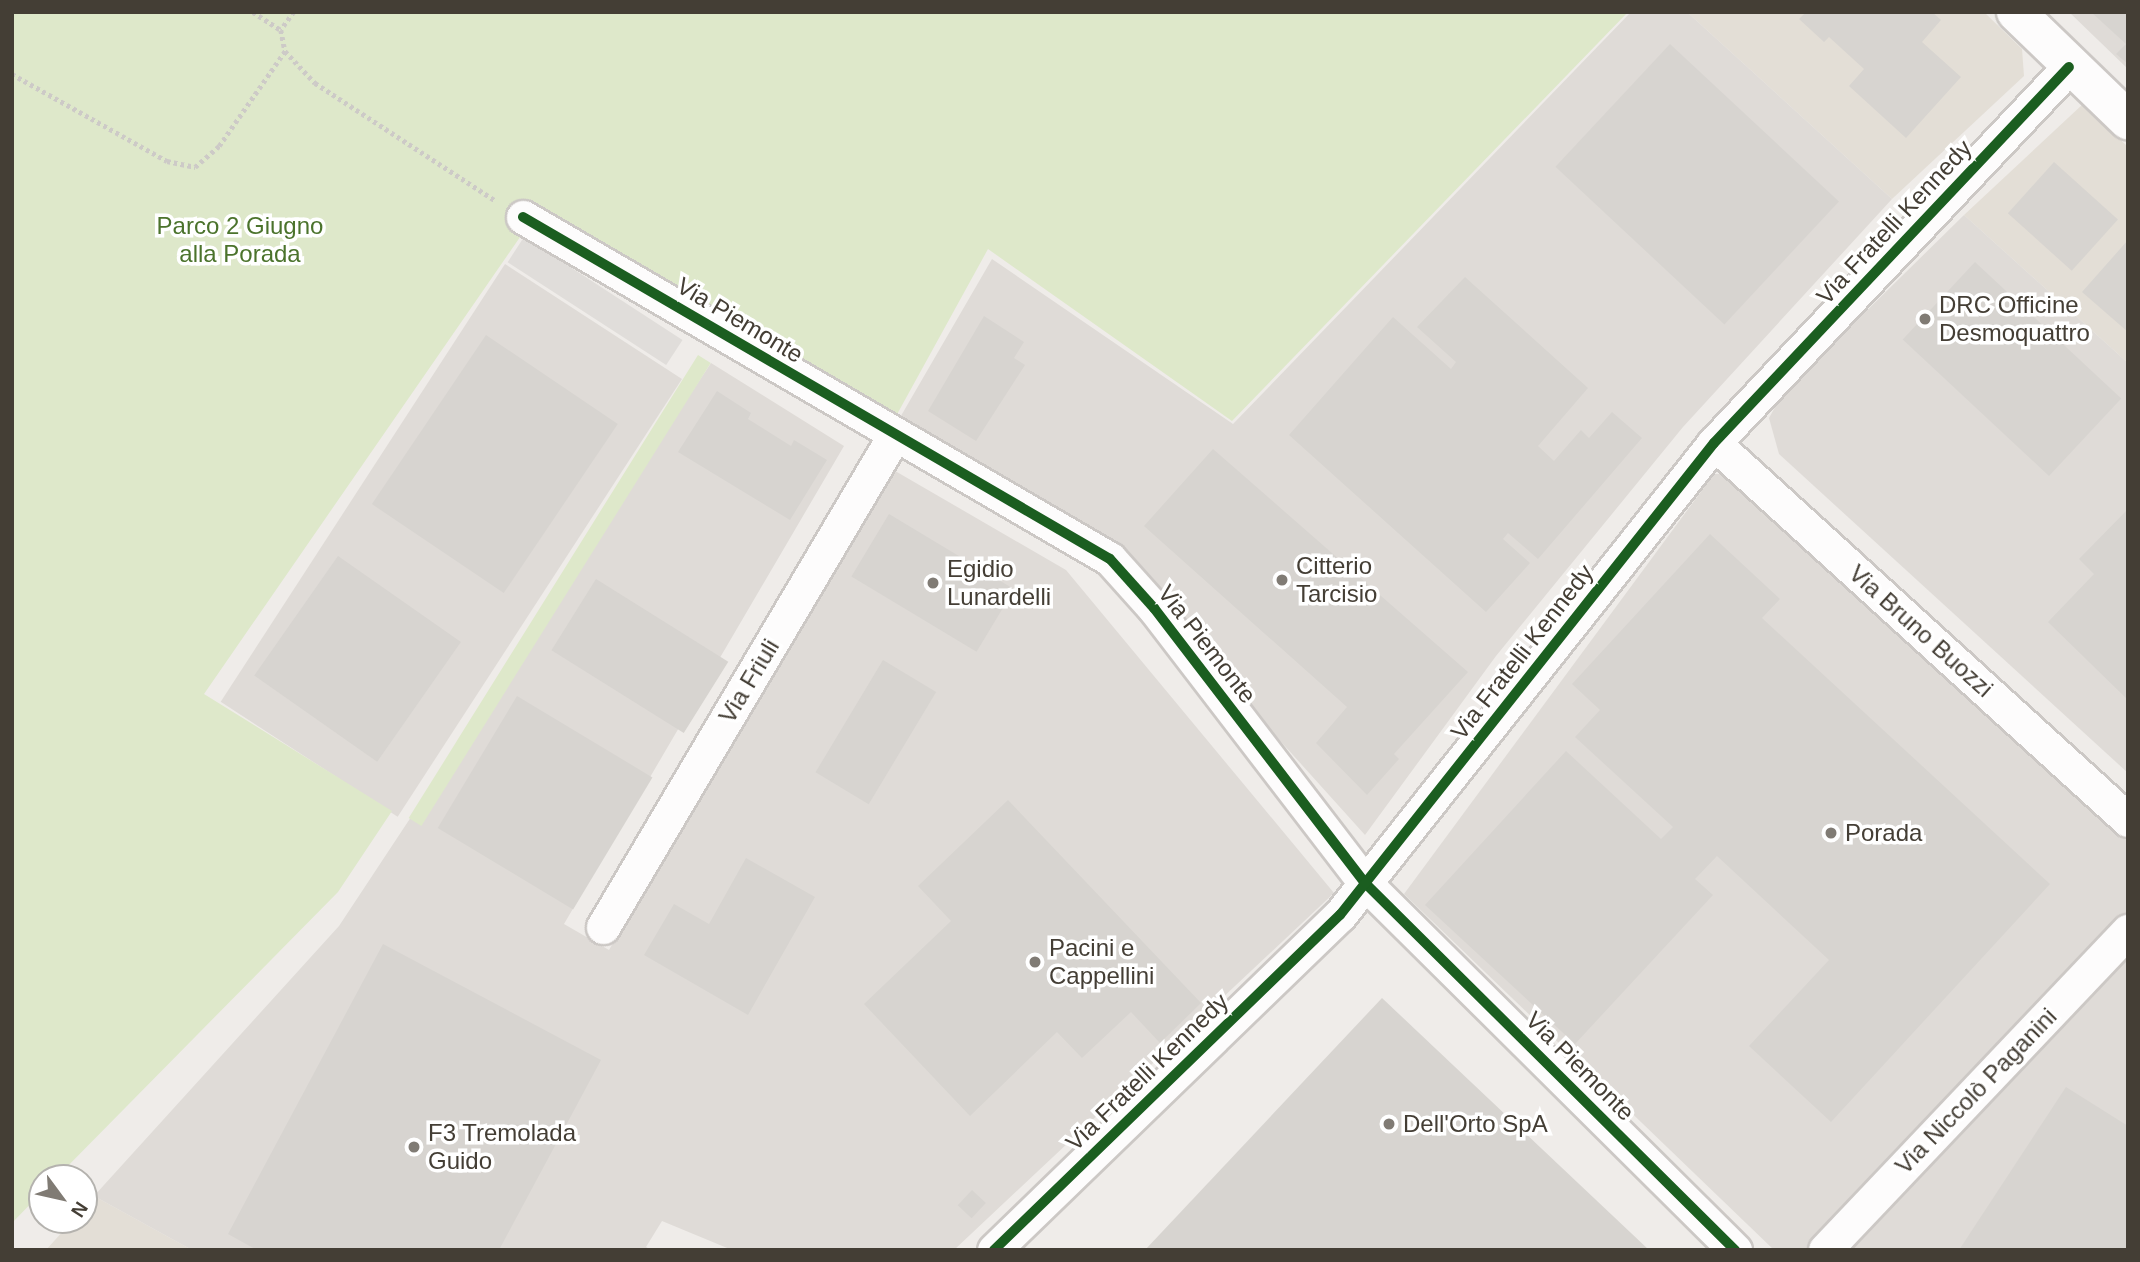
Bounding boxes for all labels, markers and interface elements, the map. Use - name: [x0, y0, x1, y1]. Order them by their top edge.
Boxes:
- street label: Via Fratelli Kennedy: [1810, 134, 1978, 310]
- park label: Parco 2 Giugno alla Porada: [157, 212, 323, 268]
- street label: Via Piemonte: [672, 271, 808, 369]
- place label: DRC Officine Desmoquattro: [1939, 291, 2090, 347]
- marker: DRC Officine Desmoquattro: [1917, 311, 1933, 327]
- place label: Citterio Tarcisio: [1296, 552, 1377, 608]
- place label: Egidio Lunardelli: [947, 555, 1051, 611]
- street label: Via Fratelli Kennedy: [1445, 559, 1599, 745]
- street label: Via Bruno Buozzi: [1843, 559, 1999, 703]
- marker: Citterio Tarcisio: [1274, 572, 1290, 588]
- marker: Egidio Lunardelli: [925, 575, 941, 591]
- street label: Via Piemonte: [1152, 579, 1262, 709]
- street label: Via Friuli: [713, 634, 785, 728]
- place label: Porada: [1845, 819, 1922, 847]
- marker: Porada: [1823, 825, 1839, 841]
- place label: Pacini e Cappellini: [1049, 934, 1154, 990]
- marker: Pacini e Cappellini: [1027, 954, 1043, 970]
- street label: Via Fratelli Kennedy: [1060, 987, 1234, 1157]
- street label: Via Niccolò Paganini: [1889, 1002, 2063, 1180]
- street label: Via Piemonte: [1520, 1006, 1640, 1126]
- place label: Dell'Orto SpA: [1403, 1110, 1548, 1138]
- marker: Dell'Orto SpA: [1381, 1116, 1397, 1132]
- place label: F3 Tremolada Guido: [428, 1119, 576, 1175]
- marker: F3 Tremolada Guido: [406, 1139, 422, 1155]
- north arrow: [28, 1164, 98, 1234]
- text: N: [67, 1198, 92, 1221]

